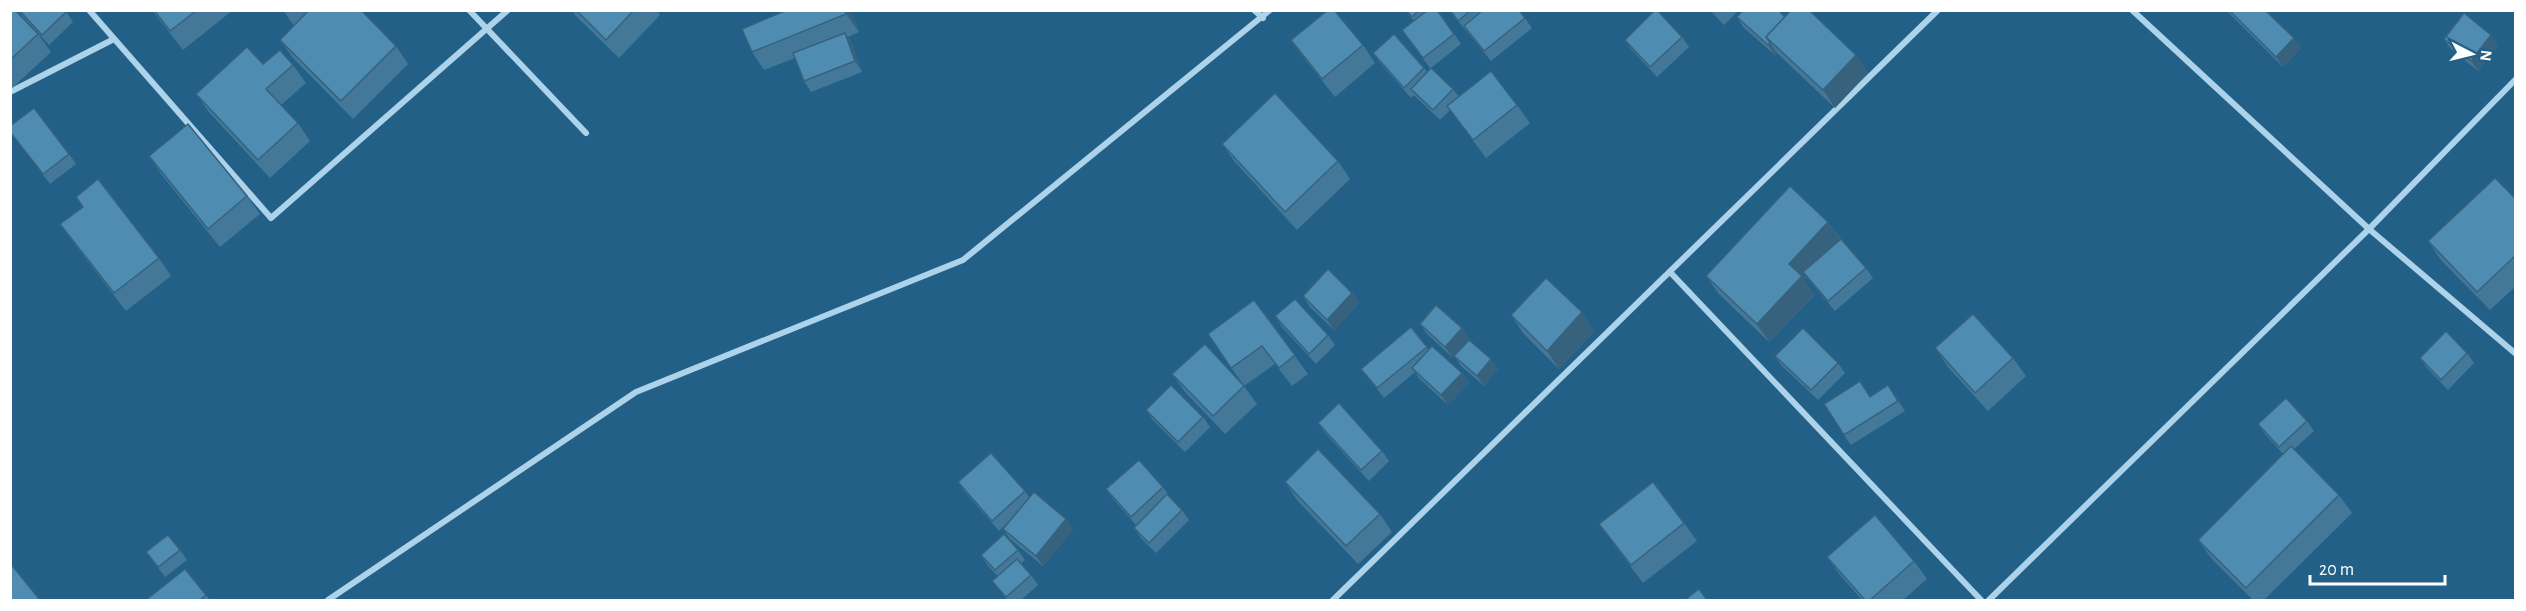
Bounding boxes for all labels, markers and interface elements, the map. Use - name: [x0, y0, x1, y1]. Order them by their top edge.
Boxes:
- north arrow: [2442, 24, 2502, 84]
- text: N: [2477, 49, 2495, 62]
- scale bar: [2310, 548, 2445, 586]
- text: 20 m: [2319, 561, 2354, 579]

